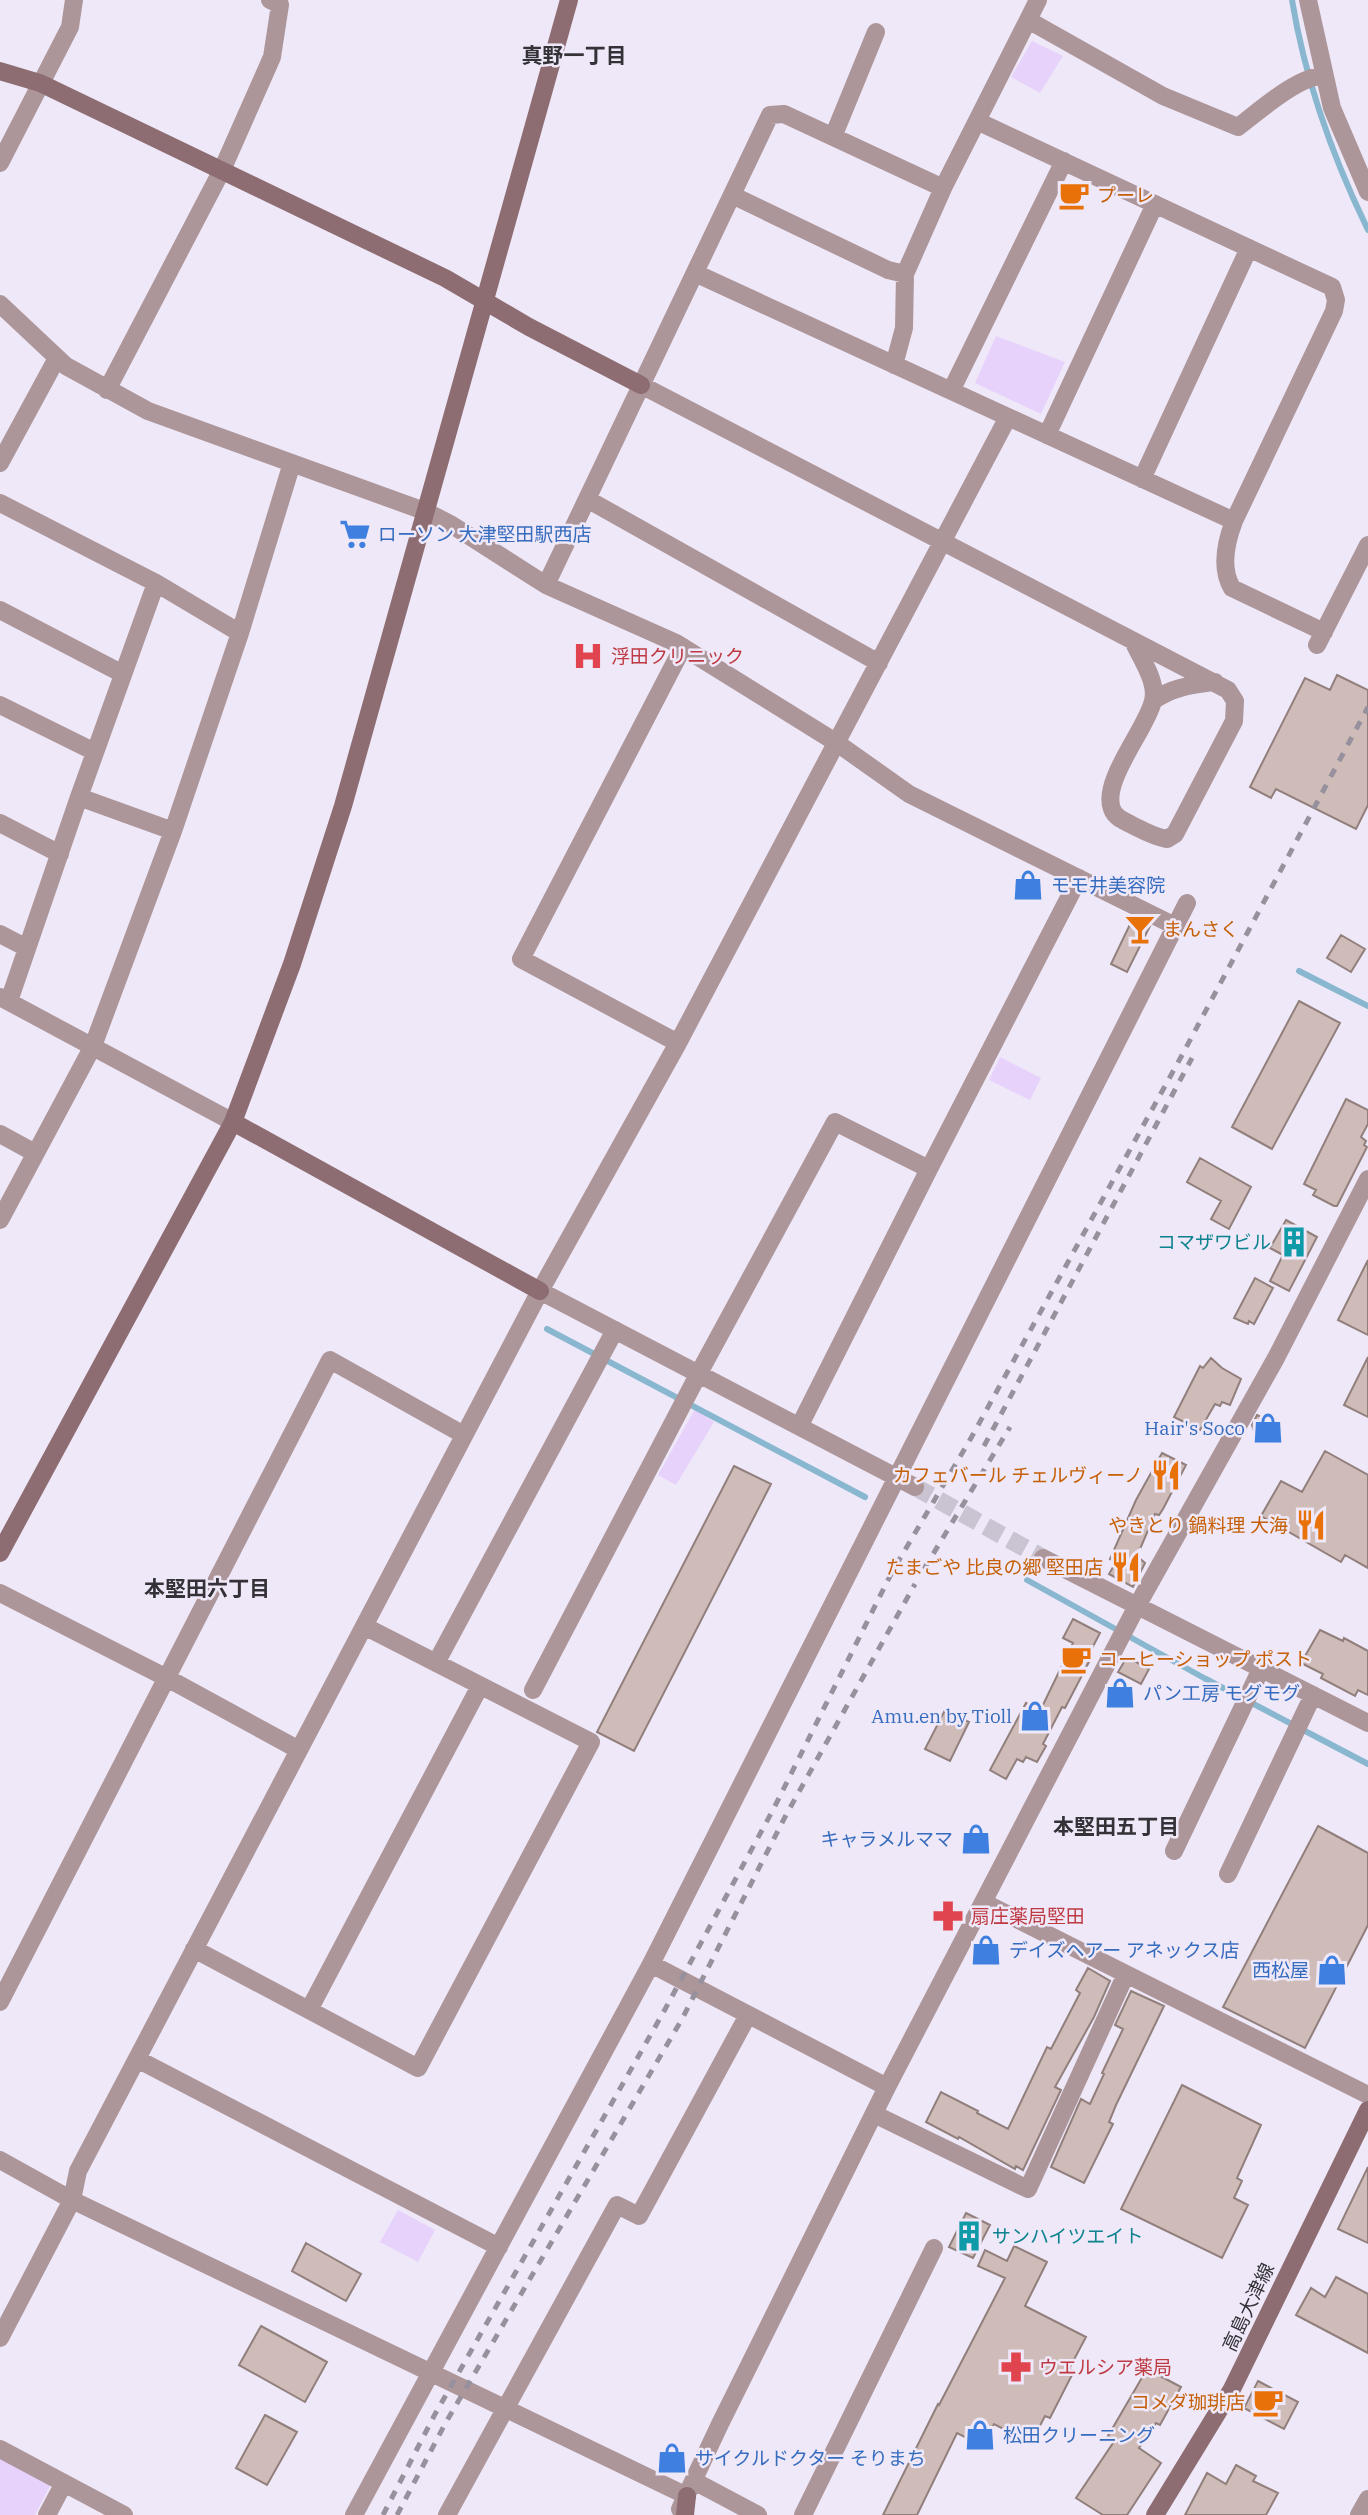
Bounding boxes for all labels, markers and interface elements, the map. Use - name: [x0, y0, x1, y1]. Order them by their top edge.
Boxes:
- district label: 真野一丁目: [522, 41, 627, 69]
- cafe icon: プーレ: [1057, 178, 1091, 212]
- place label: プーレ: [1097, 183, 1154, 207]
- supermarket icon: ローソン 大津堅田駅西店: [338, 517, 372, 551]
- place label: ローソン 大津堅田駅西店: [378, 522, 591, 546]
- hospital icon: 浮田クリニック: [571, 639, 605, 673]
- place label: 浮田クリニック: [611, 644, 744, 668]
- shop icon: モモ井美容院: [1011, 868, 1045, 902]
- place label: モモ井美容院: [1051, 873, 1165, 897]
- bar icon: まんさく: [1123, 912, 1157, 946]
- place label: まんさく: [1163, 917, 1239, 941]
- building icon: コマザワビル: [1277, 1225, 1311, 1259]
- place label: コマザワビル: [1157, 1230, 1271, 1254]
- shop icon: Hair's Soco: [1251, 1411, 1285, 1445]
- place label: Hair's Soco: [1144, 1416, 1245, 1440]
- restaurant icon: カフェバール チェルヴィーノ: [1149, 1458, 1183, 1492]
- place label: カフェバール チェルヴィーノ: [893, 1463, 1143, 1487]
- restaurant icon: やきとり 鍋料理 大海: [1294, 1508, 1328, 1542]
- place label: やきとり 鍋料理 大海: [1108, 1513, 1288, 1537]
- restaurant icon: たまごや 比良の郷 堅田店: [1109, 1550, 1143, 1584]
- place label: たまごや 比良の郷 堅田店: [886, 1555, 1103, 1579]
- district label: 本堅田六丁目: [144, 1574, 270, 1602]
- cafe icon: コーヒーショップ ポスト: [1059, 1642, 1093, 1676]
- place label: コーヒーショップ ポスト: [1099, 1647, 1312, 1671]
- shop icon: パン工房 モグモグ: [1103, 1676, 1137, 1710]
- place label: パン工房 モグモグ: [1143, 1681, 1300, 1705]
- shop icon: Amu.en by Tioll: [1018, 1699, 1052, 1733]
- place label: Amu.en by Tioll: [871, 1704, 1012, 1728]
- district label: 本堅田五丁目: [1053, 1812, 1179, 1840]
- shop icon: キャラメルママ: [959, 1822, 993, 1856]
- place label: キャラメルママ: [821, 1827, 953, 1851]
- pharmacy icon: 扇庄薬局堅田: [931, 1899, 965, 1933]
- place label: 扇庄薬局堅田: [971, 1904, 1085, 1928]
- shop icon: デイズヘアー アネックス店: [969, 1933, 1003, 1967]
- place label: デイズヘアー アネックス店: [1009, 1938, 1239, 1962]
- shop icon: 西松屋: [1315, 1953, 1349, 1987]
- place label: 西松屋: [1252, 1958, 1309, 1982]
- building icon: サンハイツエイト: [952, 2219, 986, 2253]
- place label: サンハイツエイト: [992, 2224, 1144, 2248]
- street label: 高島大津線: [1217, 2259, 1279, 2355]
- pharmacy icon: ウエルシア薬局: [999, 2350, 1033, 2384]
- place label: ウエルシア薬局: [1039, 2355, 1172, 2379]
- cafe icon: コメダ珈琲店: [1251, 2385, 1285, 2419]
- place label: コメダ珈琲店: [1131, 2390, 1245, 2414]
- shop icon: 松田クリーニング: [963, 2418, 997, 2452]
- place label: 松田クリーニング: [1003, 2423, 1155, 2447]
- shop icon: サイクルドクター そりまち: [655, 2441, 689, 2475]
- place label: サイクルドクター そりまち: [695, 2446, 926, 2470]

